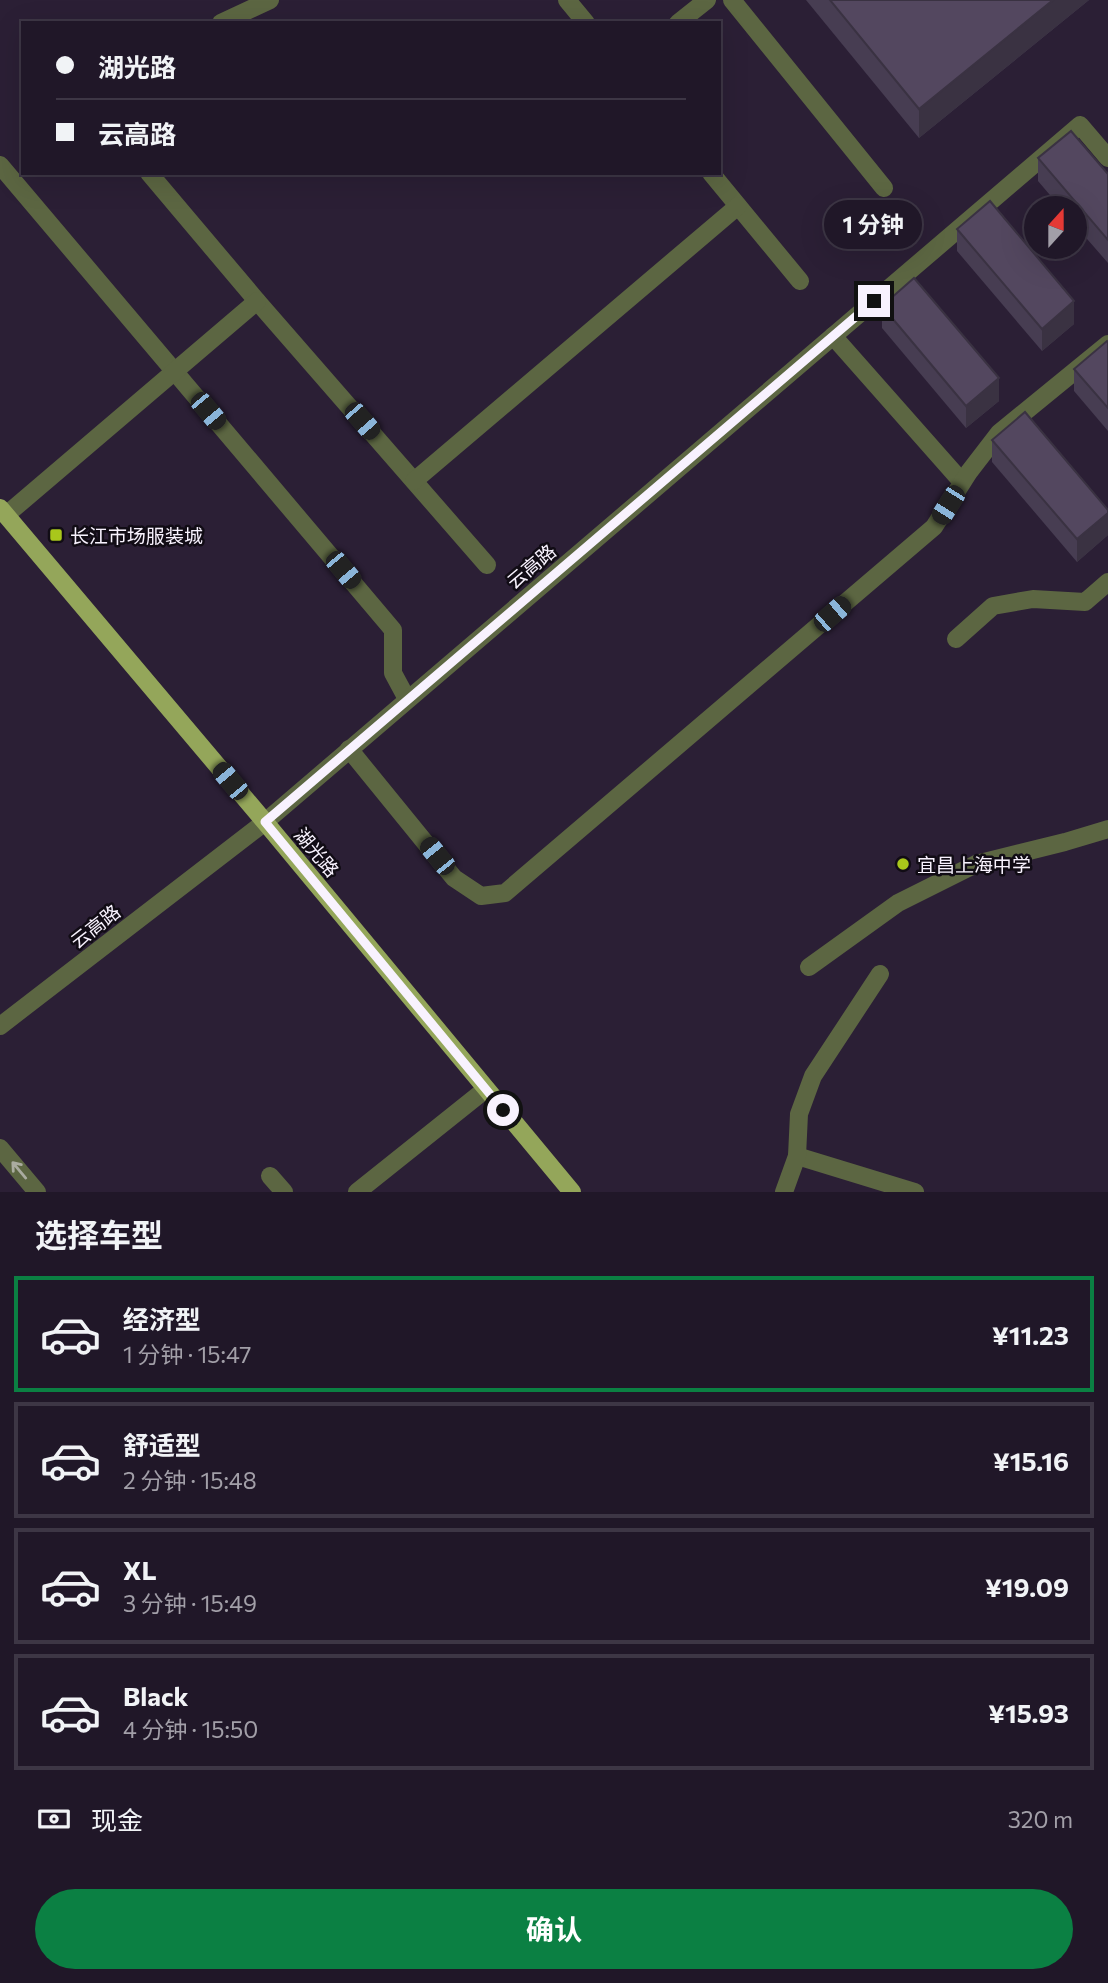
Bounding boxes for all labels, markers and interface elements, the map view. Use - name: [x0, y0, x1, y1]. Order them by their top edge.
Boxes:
- text: 湖光路: [98, 51, 176, 82]
- text: 云高路: [98, 118, 176, 149]
- north arrow: [1024, 196, 1087, 259]
- map controls: [1024, 196, 1087, 259]
- callout: 1 分钟: [825, 200, 923, 248]
- text: 1 分钟: [843, 210, 903, 238]
- route end: [858, 285, 890, 317]
- car: [187, 388, 230, 434]
- car: [341, 398, 384, 444]
- car: [928, 482, 969, 528]
- place label: 长江市场服装城: [70, 524, 203, 547]
- marker: 长江市场服装城: [48, 527, 64, 543]
- street label: 云高路: [502, 539, 560, 593]
- car: [322, 547, 365, 593]
- car: [810, 592, 855, 636]
- car: [209, 758, 252, 804]
- street label: 湖光路: [290, 823, 344, 881]
- car: [416, 833, 459, 879]
- place label: 宜昌上海中学: [917, 853, 1031, 876]
- marker: 宜昌上海中学: [895, 856, 911, 872]
- street label: 云高路: [65, 899, 125, 953]
- route start: [487, 1094, 519, 1126]
- one-way arrow: [11, 1161, 26, 1179]
- text: 选择车型: [35, 1214, 163, 1254]
- icon: car: [39, 1303, 102, 1366]
- text: 经济型: [123, 1303, 201, 1334]
- text: ¥11.23: [992, 1319, 1069, 1350]
- text: 1 分钟 · 15:47: [123, 1340, 251, 1368]
- icon: car: [39, 1429, 102, 1492]
- text: 舒适型: [123, 1429, 201, 1460]
- text: ¥15.16: [993, 1445, 1069, 1476]
- text: 2 分钟 · 15:48: [123, 1466, 257, 1494]
- text: XL: [123, 1554, 157, 1585]
- icon: car: [39, 1555, 102, 1618]
- text: ¥19.09: [985, 1571, 1069, 1602]
- text: 3 分钟 · 15:49: [123, 1589, 257, 1617]
- text: Black: [123, 1680, 189, 1711]
- icon: car: [39, 1681, 102, 1744]
- text: ¥15.93: [988, 1697, 1069, 1728]
- text: 4 分钟 · 15:50: [123, 1715, 258, 1743]
- icon: cash: [35, 1800, 73, 1838]
- text: 现金: [91, 1804, 143, 1835]
- text: 320 m: [1008, 1805, 1073, 1833]
- button: 确认: [35, 1889, 1073, 1969]

